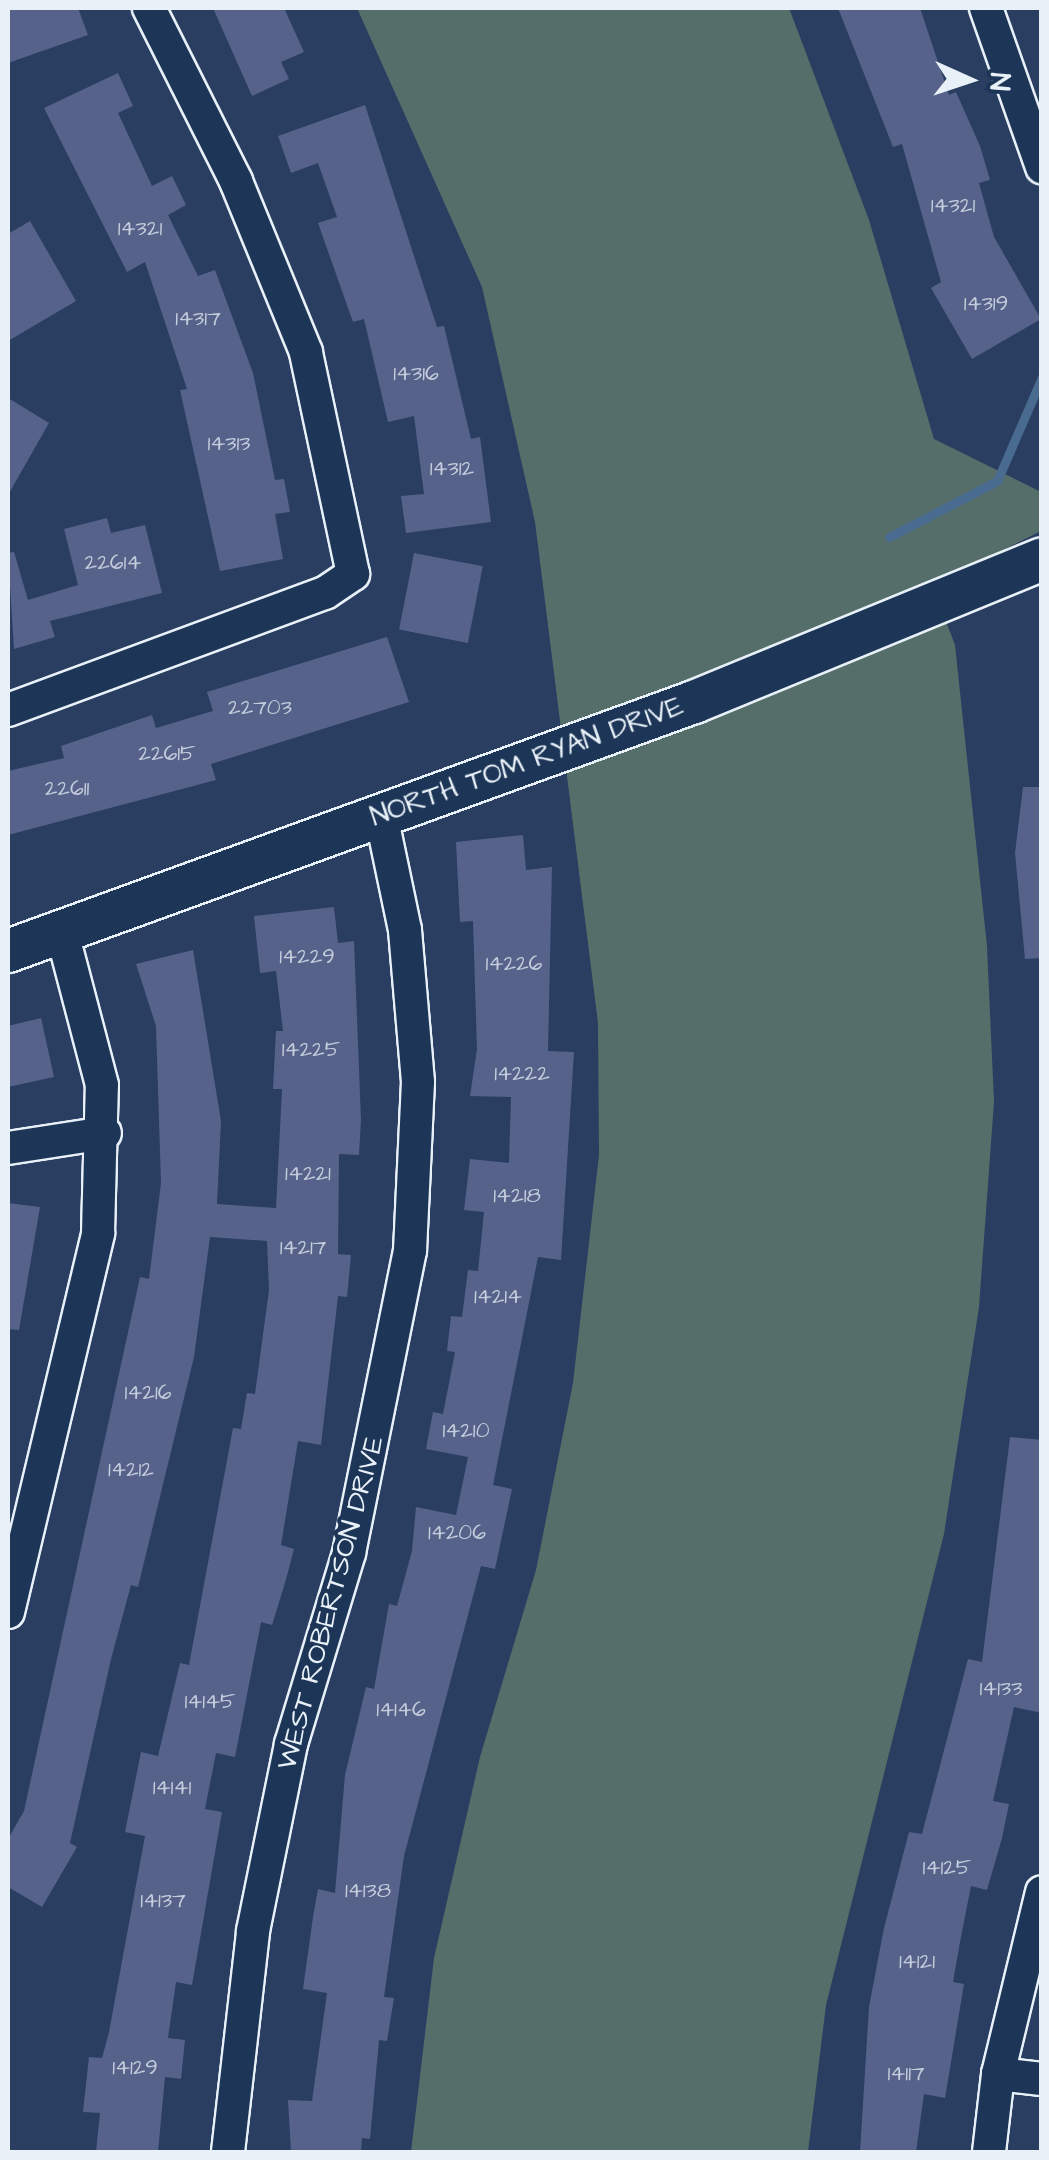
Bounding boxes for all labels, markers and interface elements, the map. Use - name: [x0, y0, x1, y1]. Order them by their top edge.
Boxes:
- north arrow: [919, 30, 1019, 130]
- text: N: [980, 72, 1019, 91]
- house number: 14321: [931, 193, 975, 219]
- house number: 14321: [118, 216, 162, 242]
- house number: 14319: [964, 291, 1008, 317]
- house number: 14317: [175, 306, 221, 332]
- house number: 14316: [393, 361, 439, 387]
- house number: 14313: [208, 431, 250, 457]
- house number: 14312: [430, 456, 474, 482]
- house number: 22614: [85, 550, 141, 576]
- street label: NORTH TOM RYAN DRIVE: [366, 690, 688, 834]
- house number: 22703: [228, 695, 292, 721]
- house number: 22615: [138, 741, 196, 767]
- house number: 22611: [45, 776, 89, 802]
- house number: 14229: [279, 944, 335, 970]
- house number: 14226: [486, 951, 542, 977]
- house number: 14225: [282, 1037, 340, 1063]
- house number: 14222: [494, 1061, 550, 1087]
- house number: 14221: [285, 1161, 331, 1187]
- house number: 14218: [493, 1183, 541, 1209]
- house number: 14217: [280, 1235, 326, 1261]
- house number: 14214: [474, 1284, 522, 1310]
- house number: 14216: [125, 1380, 171, 1406]
- house number: 14210: [442, 1418, 490, 1444]
- street label: WEST ROBERTSON DRIVE: [270, 1432, 392, 1774]
- house number: 14212: [108, 1457, 154, 1483]
- house number: 14206: [428, 1520, 486, 1546]
- house number: 14133: [980, 1676, 1022, 1702]
- house number: 14145: [184, 1689, 236, 1715]
- house number: 14146: [376, 1697, 426, 1723]
- house number: 14141: [153, 1775, 191, 1801]
- house number: 14125: [923, 1855, 971, 1881]
- house number: 14138: [345, 1878, 391, 1904]
- house number: 14137: [140, 1888, 186, 1914]
- house number: 14121: [899, 1949, 935, 1975]
- house number: 14129: [112, 2055, 158, 2081]
- house number: 14117: [888, 2061, 924, 2087]

